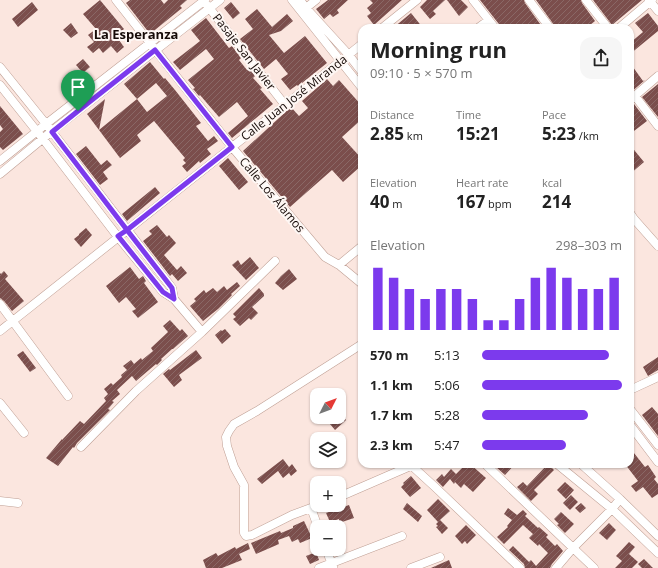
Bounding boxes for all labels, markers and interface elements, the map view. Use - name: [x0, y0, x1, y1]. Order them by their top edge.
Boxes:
- street label: Pasaje San Javier: [209, 10, 280, 94]
- district label: La Esperanza: [94, 25, 178, 43]
- text: Morning run: [370, 34, 507, 64]
- button: share: [580, 37, 622, 79]
- street label: Calle Juan José Miranda: [237, 51, 350, 145]
- text: 09:10 · 5 × 570 m: [370, 64, 473, 82]
- pin: [61, 70, 95, 111]
- icon: arrive: [67, 76, 89, 98]
- text: Distance: [370, 107, 414, 122]
- text: Time: [456, 107, 481, 122]
- text: Pace: [542, 107, 566, 122]
- text: 2.85: [370, 122, 404, 145]
- text: 15:21: [456, 122, 500, 145]
- text: 5:23: [542, 122, 576, 145]
- text: km: [404, 128, 423, 143]
- text: /km: [576, 128, 599, 143]
- street label: Calle Los Álamos: [236, 153, 309, 236]
- text: Elevation: [370, 175, 417, 190]
- text: Heart rate: [456, 175, 508, 190]
- text: kcal: [542, 175, 562, 190]
- text: 40: [370, 190, 389, 213]
- text: 167: [456, 190, 485, 213]
- text: 214: [542, 190, 571, 213]
- text: m: [389, 196, 403, 211]
- text: bpm: [485, 196, 512, 211]
- text: Elevation: [370, 236, 425, 254]
- text: 298–303 m: [555, 236, 622, 254]
- text: 570 m: [370, 346, 408, 364]
- text: 5:13: [434, 346, 460, 364]
- text: 1.1 km: [370, 376, 413, 394]
- text: 5:06: [434, 376, 460, 394]
- north arrow: [310, 388, 346, 424]
- map controls: [310, 388, 346, 556]
- text: 1.7 km: [370, 406, 413, 424]
- text: 5:28: [434, 406, 460, 424]
- button: layers: [310, 432, 346, 468]
- text: 2.3 km: [370, 436, 413, 454]
- text: 5:47: [434, 436, 460, 454]
- button: +: [310, 476, 346, 512]
- button: −: [310, 520, 346, 556]

